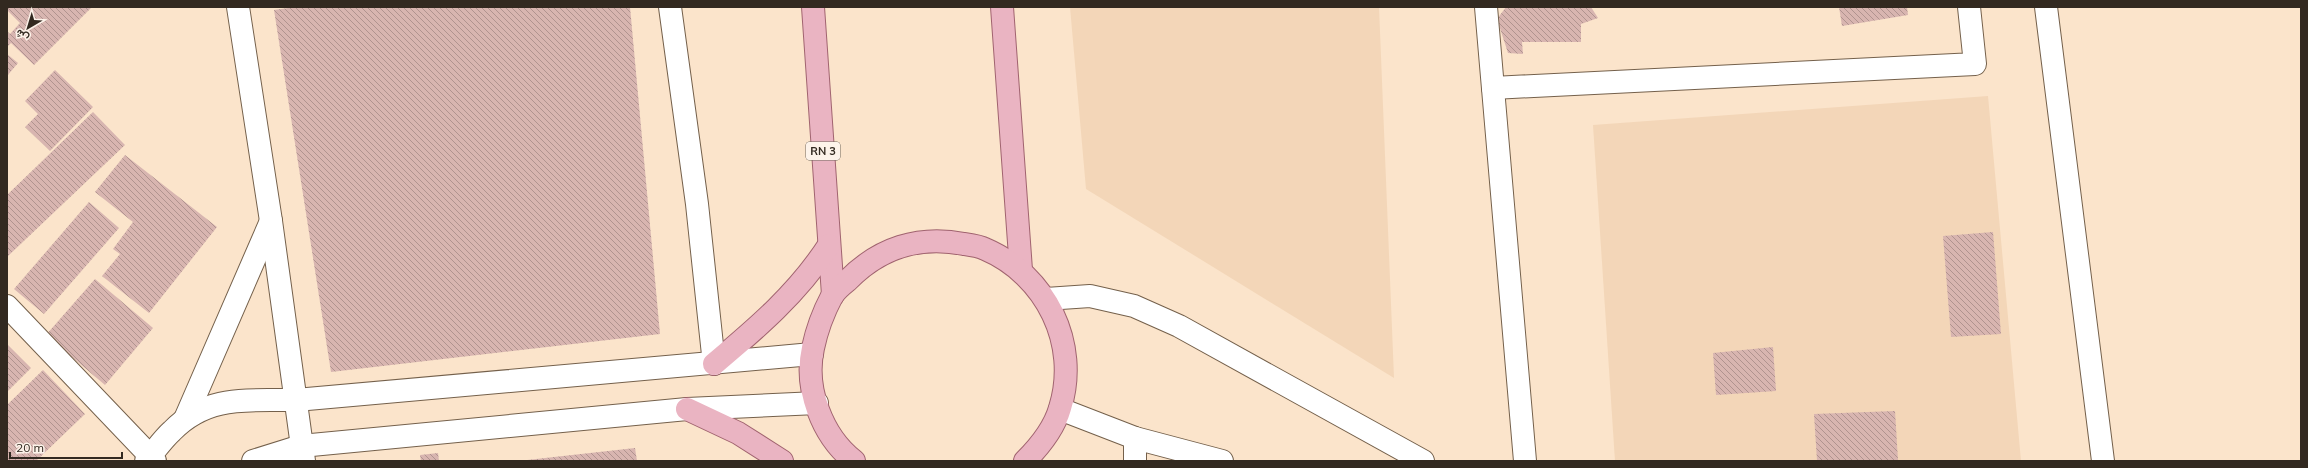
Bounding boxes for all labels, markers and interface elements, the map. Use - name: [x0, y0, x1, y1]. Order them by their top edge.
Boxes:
- north arrow: [8, 8, 48, 48]
- text: ش: [12, 26, 31, 45]
- road number: RN 3: [806, 142, 840, 160]
- scale bar: [10, 434, 122, 460]
- text: 20 m: [16, 440, 44, 455]

